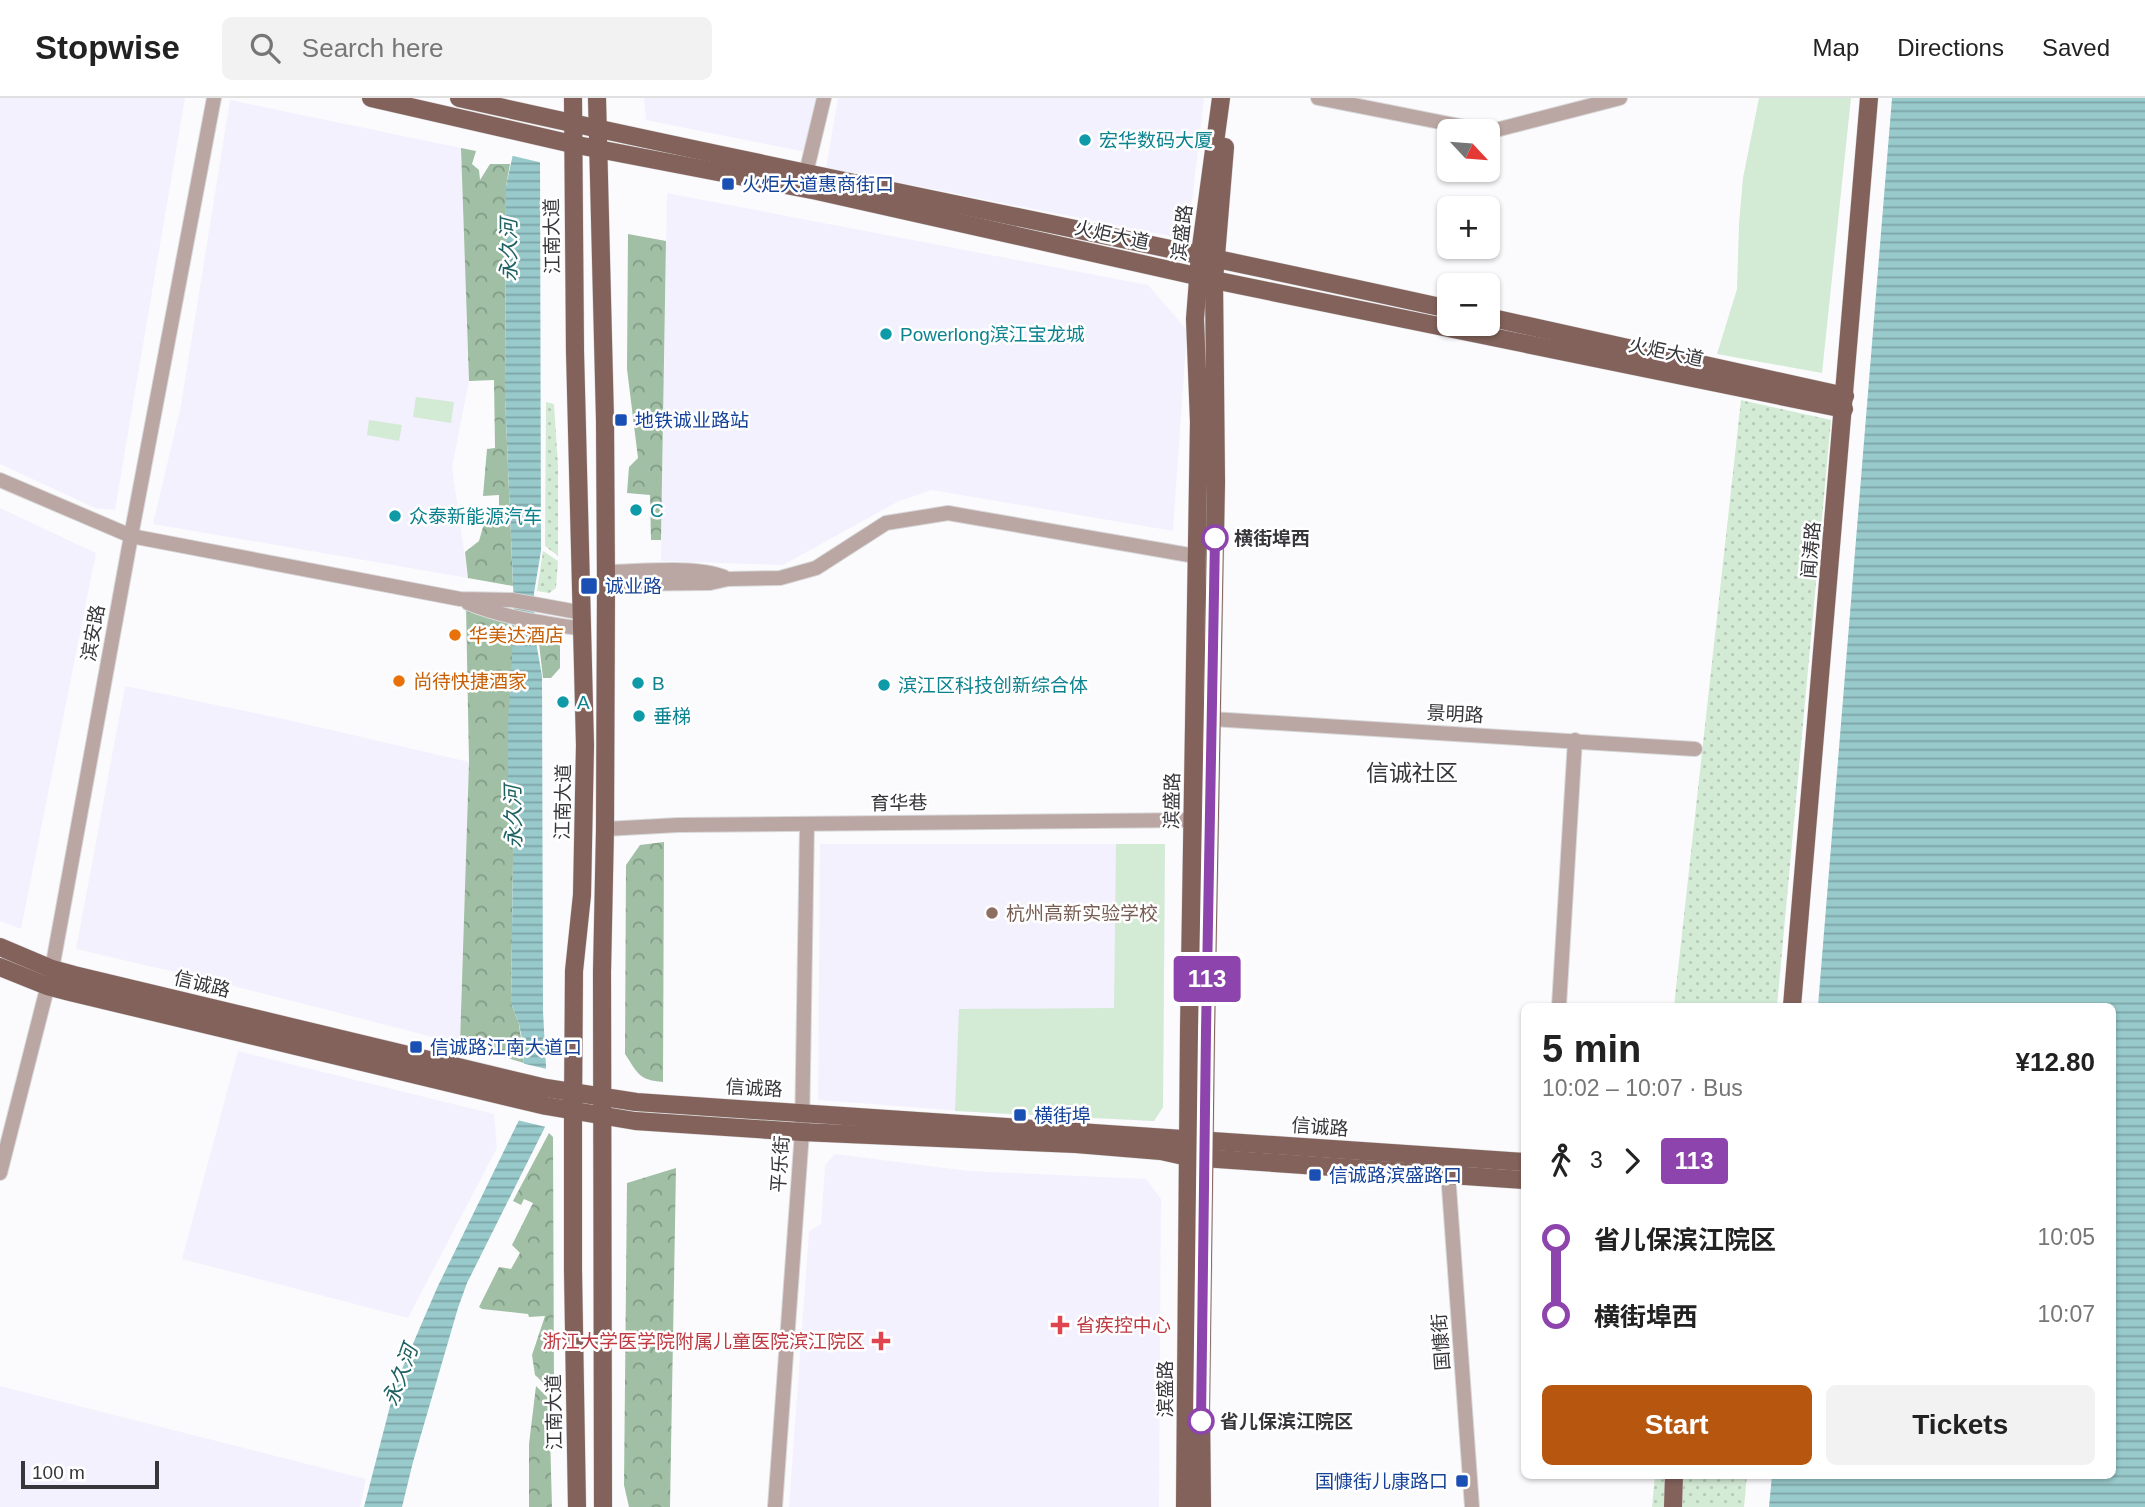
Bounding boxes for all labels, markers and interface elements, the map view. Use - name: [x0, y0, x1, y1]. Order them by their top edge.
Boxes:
- search box: [222, 17, 712, 80]
- text: Stopwise: [35, 29, 180, 66]
- icon: search: [246, 29, 284, 67]
- text: Search here: [302, 33, 444, 63]
- text: Map: [1813, 34, 1859, 61]
- text: Directions: [1897, 34, 2004, 61]
- text: Saved: [2042, 34, 2110, 61]
- north arrow: [1437, 119, 1500, 182]
- map controls: [1437, 119, 1500, 336]
- place label: 宏华数码大厦: [1099, 130, 1213, 151]
- marker: 宏华数码大厦: [1077, 132, 1093, 148]
- place label: 火炬大道惠商街口: [742, 174, 894, 195]
- marker: 火炬大道惠商街口: [720, 176, 736, 192]
- button: +: [1437, 196, 1500, 259]
- street label: 江南大道: [541, 198, 563, 274]
- street label: 滨盛路: [1168, 203, 1196, 263]
- water label: 永久河: [497, 215, 520, 282]
- street label: 火炬大道: [1073, 217, 1151, 253]
- button: −: [1437, 273, 1500, 336]
- place label: Powerlong滨江宝龙城: [900, 324, 1085, 345]
- marker: Powerlong滨江宝龙城: [878, 326, 894, 342]
- street label: 火炬大道: [1627, 334, 1705, 370]
- place label: 地铁诚业路站: [635, 410, 749, 431]
- marker: 地铁诚业路站: [613, 412, 629, 428]
- place label: C: [650, 500, 664, 521]
- marker: C: [628, 502, 644, 518]
- place label: 众泰新能源汽车: [409, 506, 542, 527]
- marker: 众泰新能源汽车: [387, 508, 403, 524]
- street label: 闻涛路: [1798, 521, 1824, 579]
- marker: 横街埠西: [1202, 525, 1228, 551]
- place label: 横街埠西: [1234, 528, 1310, 549]
- marker: 诚业路: [579, 576, 599, 596]
- place label: 诚业路: [605, 576, 662, 597]
- street label: 滨安路: [78, 603, 108, 663]
- place label: 华美达酒店: [469, 625, 564, 646]
- marker: 华美达酒店: [447, 627, 463, 643]
- place label: 尚待快捷酒家: [413, 671, 527, 692]
- marker: 尚待快捷酒家: [391, 673, 407, 689]
- place label: B: [652, 673, 665, 694]
- marker: B: [630, 675, 646, 691]
- place label: 滨江区科技创新综合体: [898, 675, 1088, 696]
- marker: 滨江区科技创新综合体: [876, 677, 892, 693]
- place label: A: [577, 692, 590, 713]
- marker: A: [555, 694, 571, 710]
- street label: 景明路: [1426, 702, 1484, 726]
- place label: 垂梯: [653, 706, 691, 727]
- marker: 垂梯: [631, 708, 647, 724]
- district label: 信诚社区: [1366, 760, 1458, 786]
- street label: 江南大道: [552, 764, 574, 840]
- street label: 滨盛路: [1161, 772, 1183, 830]
- water label: 永久河: [501, 781, 525, 849]
- street label: 育华巷: [870, 792, 928, 814]
- place label: 杭州高新实验学校: [1006, 903, 1158, 924]
- marker: 杭州高新实验学校: [984, 905, 1000, 921]
- line badge: 113: [1167, 956, 1247, 1002]
- text: 113: [1188, 965, 1226, 992]
- street label: 信诚路: [172, 967, 232, 1001]
- text: 5 min: [1542, 1028, 1641, 1070]
- place label: 信诚路江南大道口: [430, 1037, 582, 1058]
- marker: 信诚路江南大道口: [408, 1039, 424, 1055]
- text: ¥12.80: [2015, 1047, 2095, 1077]
- text: 10:02 – 10:07 · Bus: [1542, 1075, 1743, 1101]
- street label: 信诚路: [725, 1076, 783, 1100]
- place label: 横街埠: [1034, 1105, 1091, 1126]
- marker: 横街埠: [1012, 1107, 1028, 1123]
- street label: 信诚路: [1291, 1115, 1349, 1139]
- street label: 平乐街: [768, 1135, 792, 1193]
- icon: walk: [1542, 1142, 1580, 1180]
- icon: forward: [1613, 1142, 1651, 1180]
- text: 3: [1590, 1147, 1603, 1173]
- text: 113: [1675, 1147, 1714, 1174]
- place label: 信诚路滨盛路口: [1329, 1165, 1462, 1186]
- marker: 信诚路滨盛路口: [1307, 1167, 1323, 1183]
- text: 10:05: [2037, 1224, 2095, 1250]
- text: 省儿保滨江院区: [1594, 1225, 1776, 1255]
- text: 10:07: [2037, 1301, 2095, 1327]
- text: 横街埠西: [1594, 1302, 1698, 1332]
- street label: 国慷街: [1429, 1313, 1453, 1371]
- marker: 省疾控中心: [1050, 1315, 1070, 1335]
- place label: 省疾控中心: [1076, 1315, 1171, 1336]
- place label: 浙江大学医学院附属儿童医院滨江院区: [542, 1331, 865, 1352]
- marker: 浙江大学医学院附属儿童医院滨江院区: [871, 1331, 891, 1351]
- water label: 永久河: [378, 1338, 423, 1409]
- street label: 滨盛路: [1155, 1360, 1176, 1418]
- street label: 江南大道: [543, 1374, 565, 1450]
- button: Start: [1542, 1385, 1812, 1465]
- button: Tickets: [1826, 1385, 2095, 1465]
- marker: 省儿保滨江院区: [1188, 1408, 1214, 1434]
- place label: 省儿保滨江院区: [1220, 1411, 1353, 1432]
- scale bar: [21, 1458, 159, 1490]
- text: 100 m: [32, 1462, 85, 1483]
- place label: 国慷街儿康路口: [1315, 1471, 1448, 1492]
- marker: 国慷街儿康路口: [1454, 1473, 1470, 1489]

